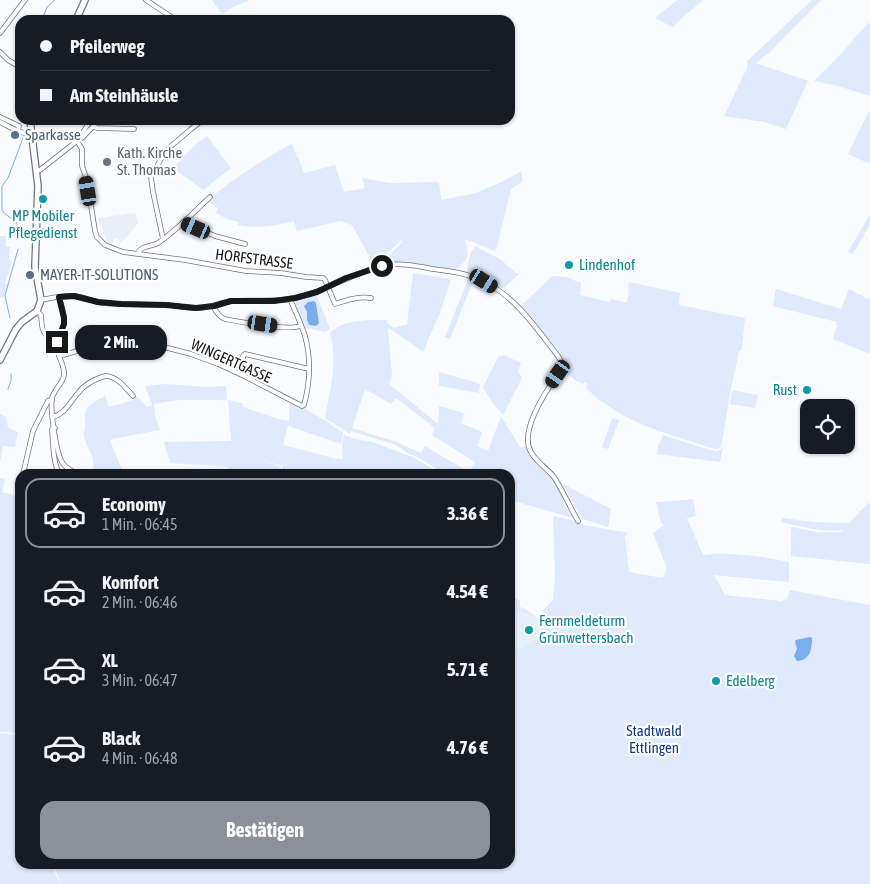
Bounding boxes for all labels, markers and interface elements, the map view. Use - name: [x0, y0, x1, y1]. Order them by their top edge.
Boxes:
- text: Pfeilerweg: [70, 35, 145, 57]
- text: Am Steinhäusle: [70, 84, 178, 106]
- place label: Sparkasse: [25, 126, 81, 143]
- marker: Sparkasse: [9, 129, 21, 141]
- place label: Kath. Kirche St. Thomas: [117, 144, 182, 178]
- marker: Kath. Kirche St. Thomas: [101, 156, 113, 168]
- car: [78, 175, 97, 207]
- marker: MP Mobiler Pflegedienst: [37, 193, 49, 205]
- place label: MP Mobiler Pflegedienst: [8, 207, 78, 241]
- car: [179, 215, 212, 241]
- street label: HORFSTRASSE: [214, 245, 294, 272]
- route start: [371, 255, 393, 277]
- place label: Lindenhof: [579, 256, 635, 273]
- marker: Lindenhof: [563, 259, 575, 271]
- place label: MAYER-IT-SOLUTIONS: [40, 266, 158, 283]
- car: [467, 267, 500, 295]
- marker: MAYER-IT-SOLUTIONS: [24, 269, 36, 281]
- car: [247, 314, 278, 334]
- callout: 2 Min.: [74, 324, 167, 360]
- route end: [46, 331, 68, 353]
- text: 2 Min.: [104, 333, 138, 351]
- street label: WINGERTGASSE: [188, 335, 274, 386]
- car: [543, 357, 572, 391]
- place label: Rust: [773, 381, 797, 398]
- marker: Rust: [801, 384, 813, 396]
- map controls: [800, 399, 855, 454]
- button: locate: [800, 399, 855, 454]
- icon: car: [42, 491, 87, 536]
- text: Economy: [102, 493, 166, 515]
- text: 3.36 €: [447, 502, 488, 524]
- text: 1 Min. · 06:45: [102, 515, 177, 533]
- icon: car: [42, 569, 87, 614]
- text: Komfort: [102, 571, 159, 593]
- text: 4.54 €: [447, 580, 488, 602]
- text: 2 Min. · 06:46: [102, 593, 177, 611]
- place label: Fernmeldeturm Grünwettersbach: [539, 612, 633, 646]
- marker: Fernmeldeturm Grünwettersbach: [523, 624, 535, 636]
- icon: car: [42, 647, 87, 692]
- text: XL: [102, 649, 118, 671]
- text: 5.71 €: [447, 658, 488, 680]
- text: 3 Min. · 06:47: [102, 671, 177, 689]
- place label: Edelberg: [726, 672, 775, 689]
- marker: Edelberg: [710, 675, 722, 687]
- park label: Stadtwald Ettlingen: [626, 722, 682, 756]
- icon: car: [42, 725, 87, 770]
- text: Black: [102, 727, 140, 749]
- text: 4.76 €: [447, 736, 488, 758]
- text: 4 Min. · 06:48: [102, 749, 177, 767]
- button: Bestätigen: [40, 801, 490, 859]

